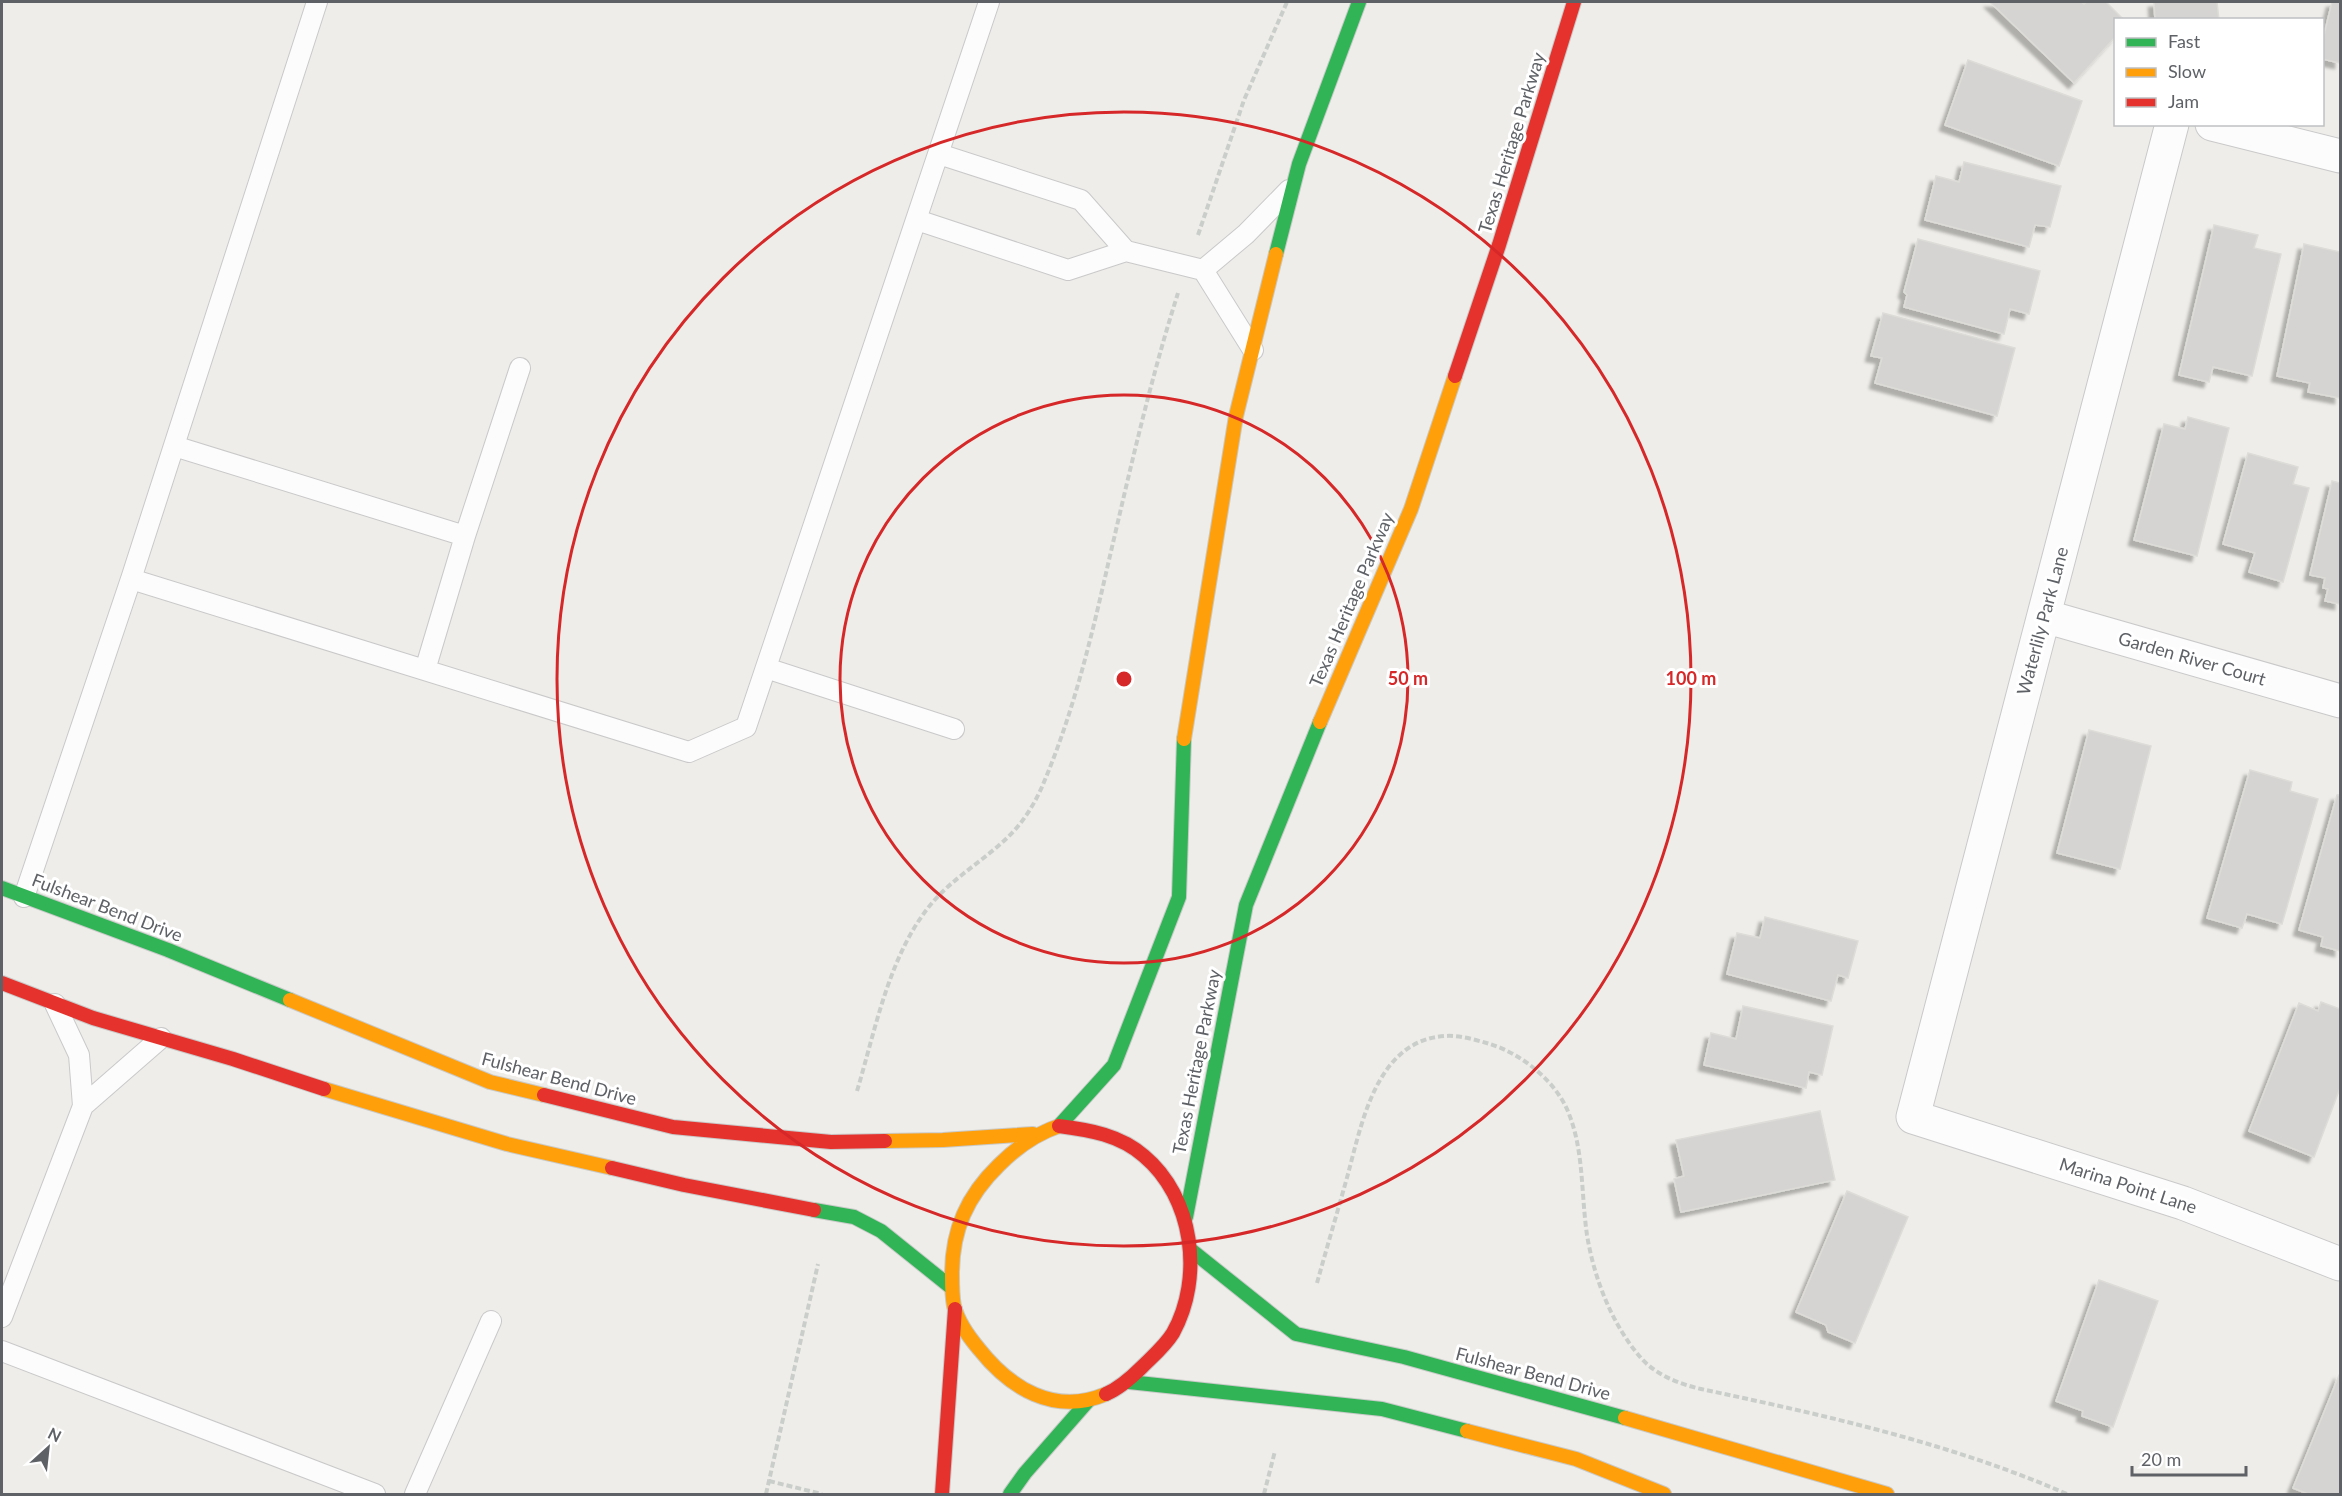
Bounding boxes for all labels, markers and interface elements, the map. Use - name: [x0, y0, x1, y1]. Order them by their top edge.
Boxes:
- legend: [2114, 18, 2324, 126]
- text: Fast: [2168, 30, 2201, 52]
- street label: Texas Heritage Parkway: [1473, 49, 1549, 236]
- text: Slow: [2168, 60, 2206, 82]
- text: Jam: [2168, 90, 2199, 112]
- street label: Texas Heritage Parkway: [1304, 508, 1398, 690]
- street label: Waterlily Park Lane: [2012, 544, 2072, 697]
- street label: Garden River Court: [2116, 626, 2269, 690]
- text: 50 m: [1388, 667, 1428, 689]
- text: 100 m: [1666, 667, 1716, 689]
- centre of rings: [1114, 669, 1134, 689]
- street label: Fulshear Bend Drive: [29, 868, 186, 946]
- street label: Texas Heritage Parkway: [1167, 967, 1225, 1156]
- street label: Fulshear Bend Drive: [479, 1047, 639, 1109]
- street label: Marina Point Lane: [2057, 1152, 2200, 1218]
- street label: Fulshear Bend Drive: [1453, 1342, 1613, 1404]
- north arrow: [18, 1418, 78, 1478]
- text: N: [45, 1423, 65, 1445]
- scale bar: [2132, 1439, 2246, 1477]
- text: 20 m: [2141, 1448, 2181, 1470]

